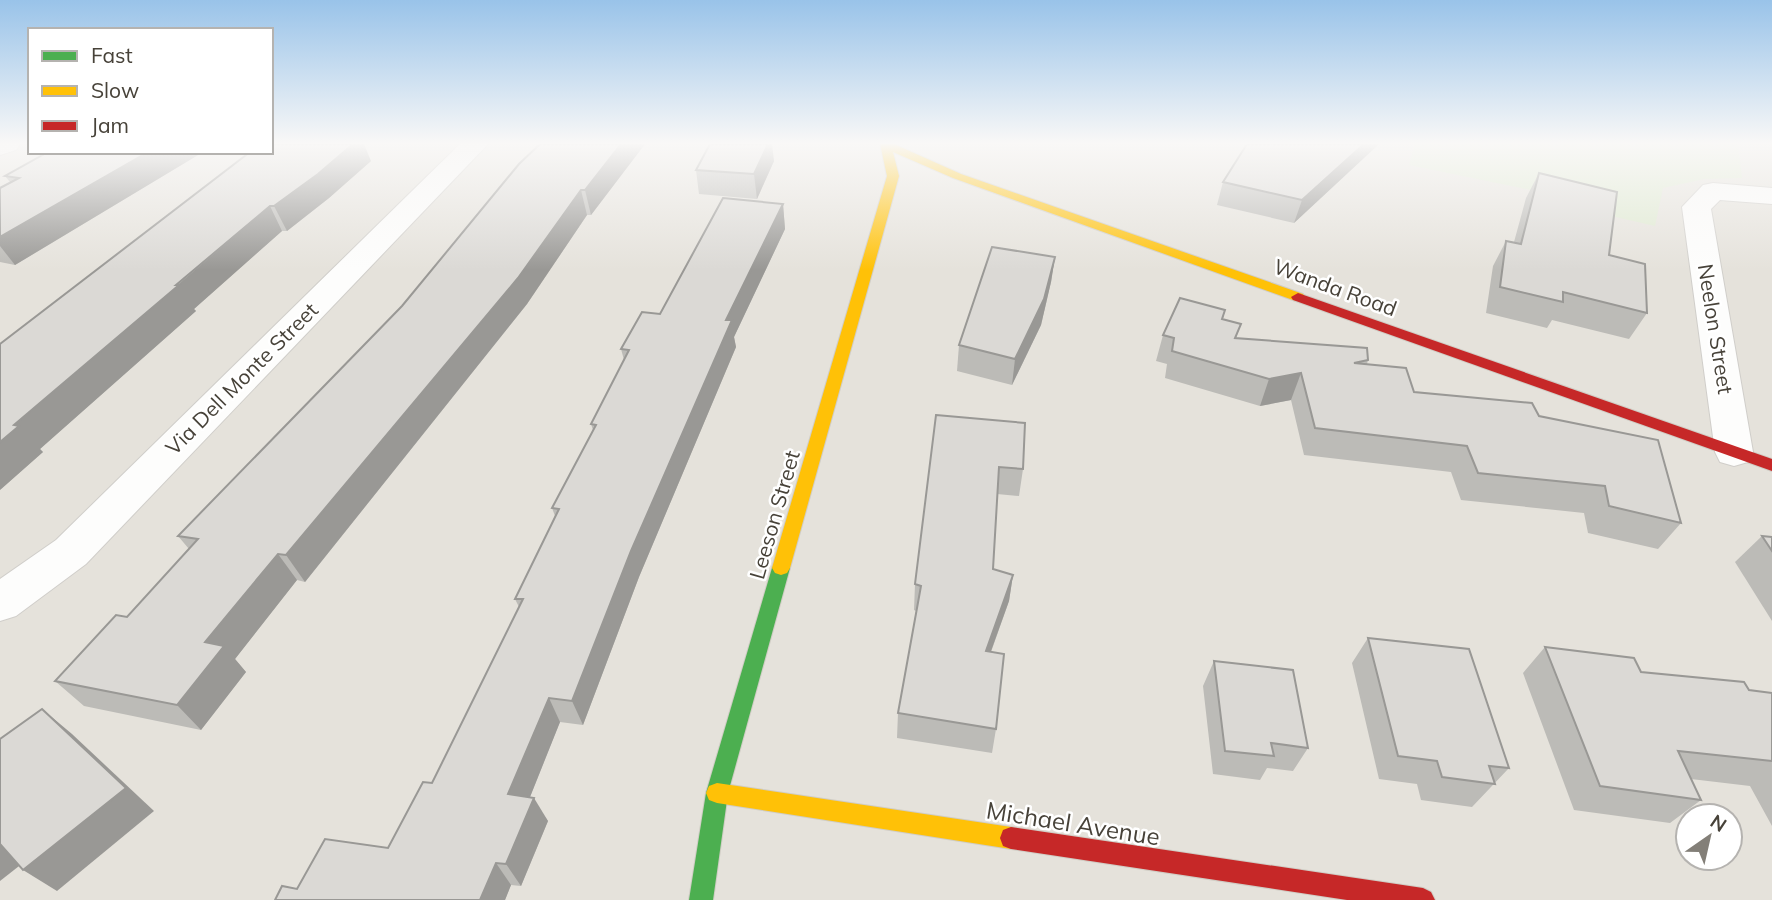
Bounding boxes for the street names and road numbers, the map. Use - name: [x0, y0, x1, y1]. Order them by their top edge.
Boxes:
- street label: Wanda Road: [1270, 253, 1401, 321]
- street label: Neelon Street: [1693, 262, 1739, 396]
- street label: Via Dell Monte Street: [160, 297, 323, 460]
- street label: Leeson Street: [743, 447, 805, 582]
- street label: Michael Avenue: [984, 794, 1162, 852]

